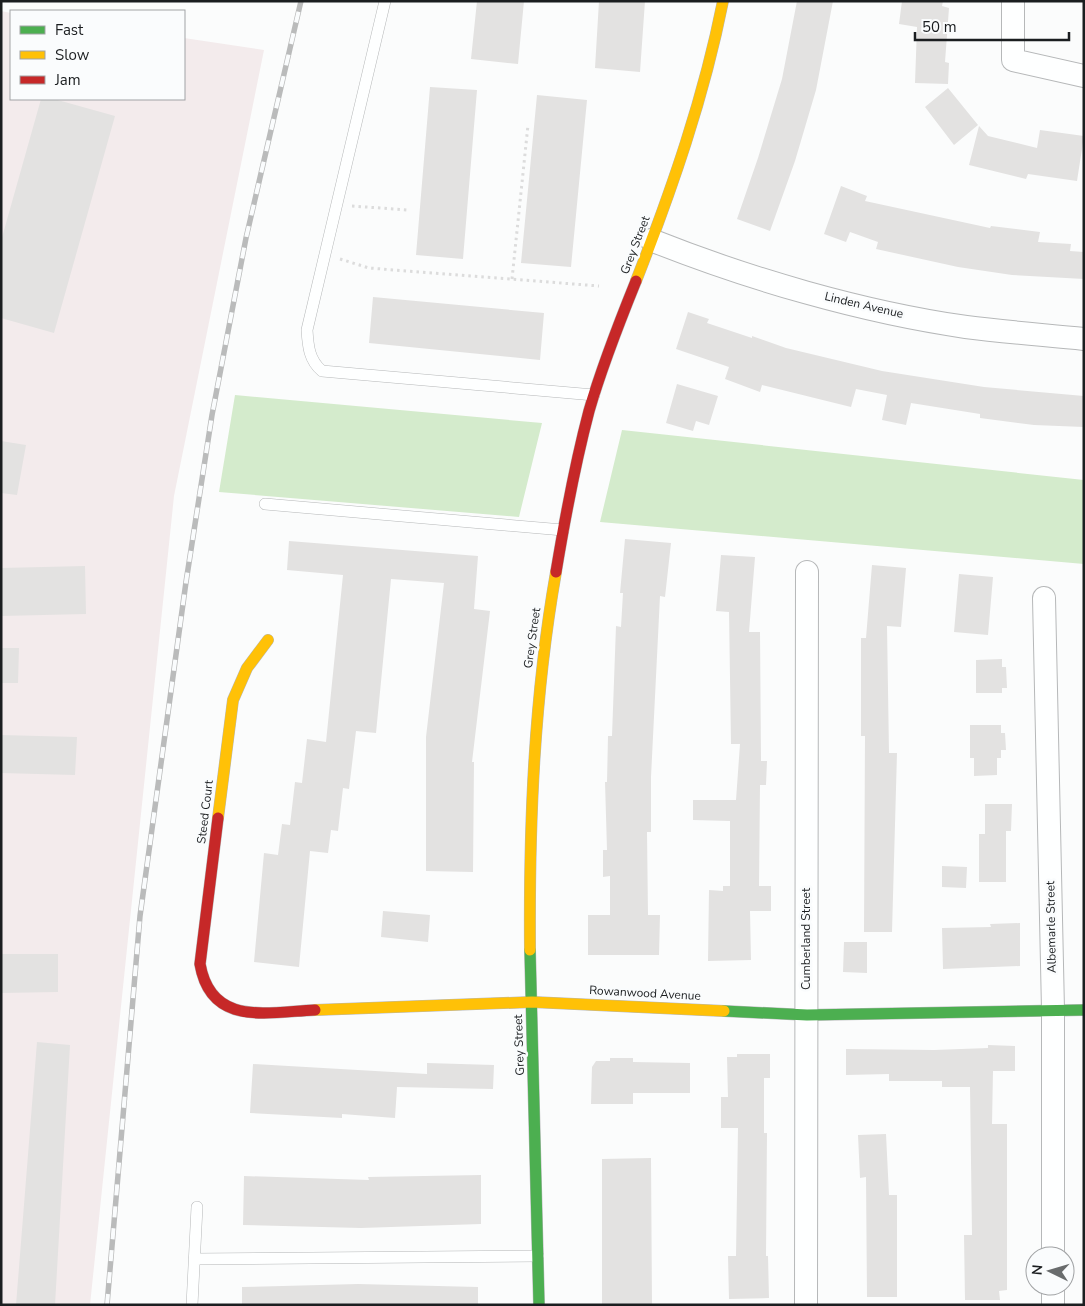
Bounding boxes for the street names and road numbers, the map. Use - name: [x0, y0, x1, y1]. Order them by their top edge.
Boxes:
- street label: Grey Street: [617, 213, 654, 276]
- street label: Linden Avenue: [823, 288, 905, 322]
- street label: Grey Street: [520, 606, 544, 669]
- street label: Steed Court: [193, 778, 217, 845]
- street label: Albemarle Street: [1042, 880, 1060, 973]
- street label: Cumberland Street: [798, 887, 814, 990]
- street label: Rowanwood Avenue: [589, 982, 701, 1004]
- street label: Grey Street: [510, 1013, 528, 1076]

